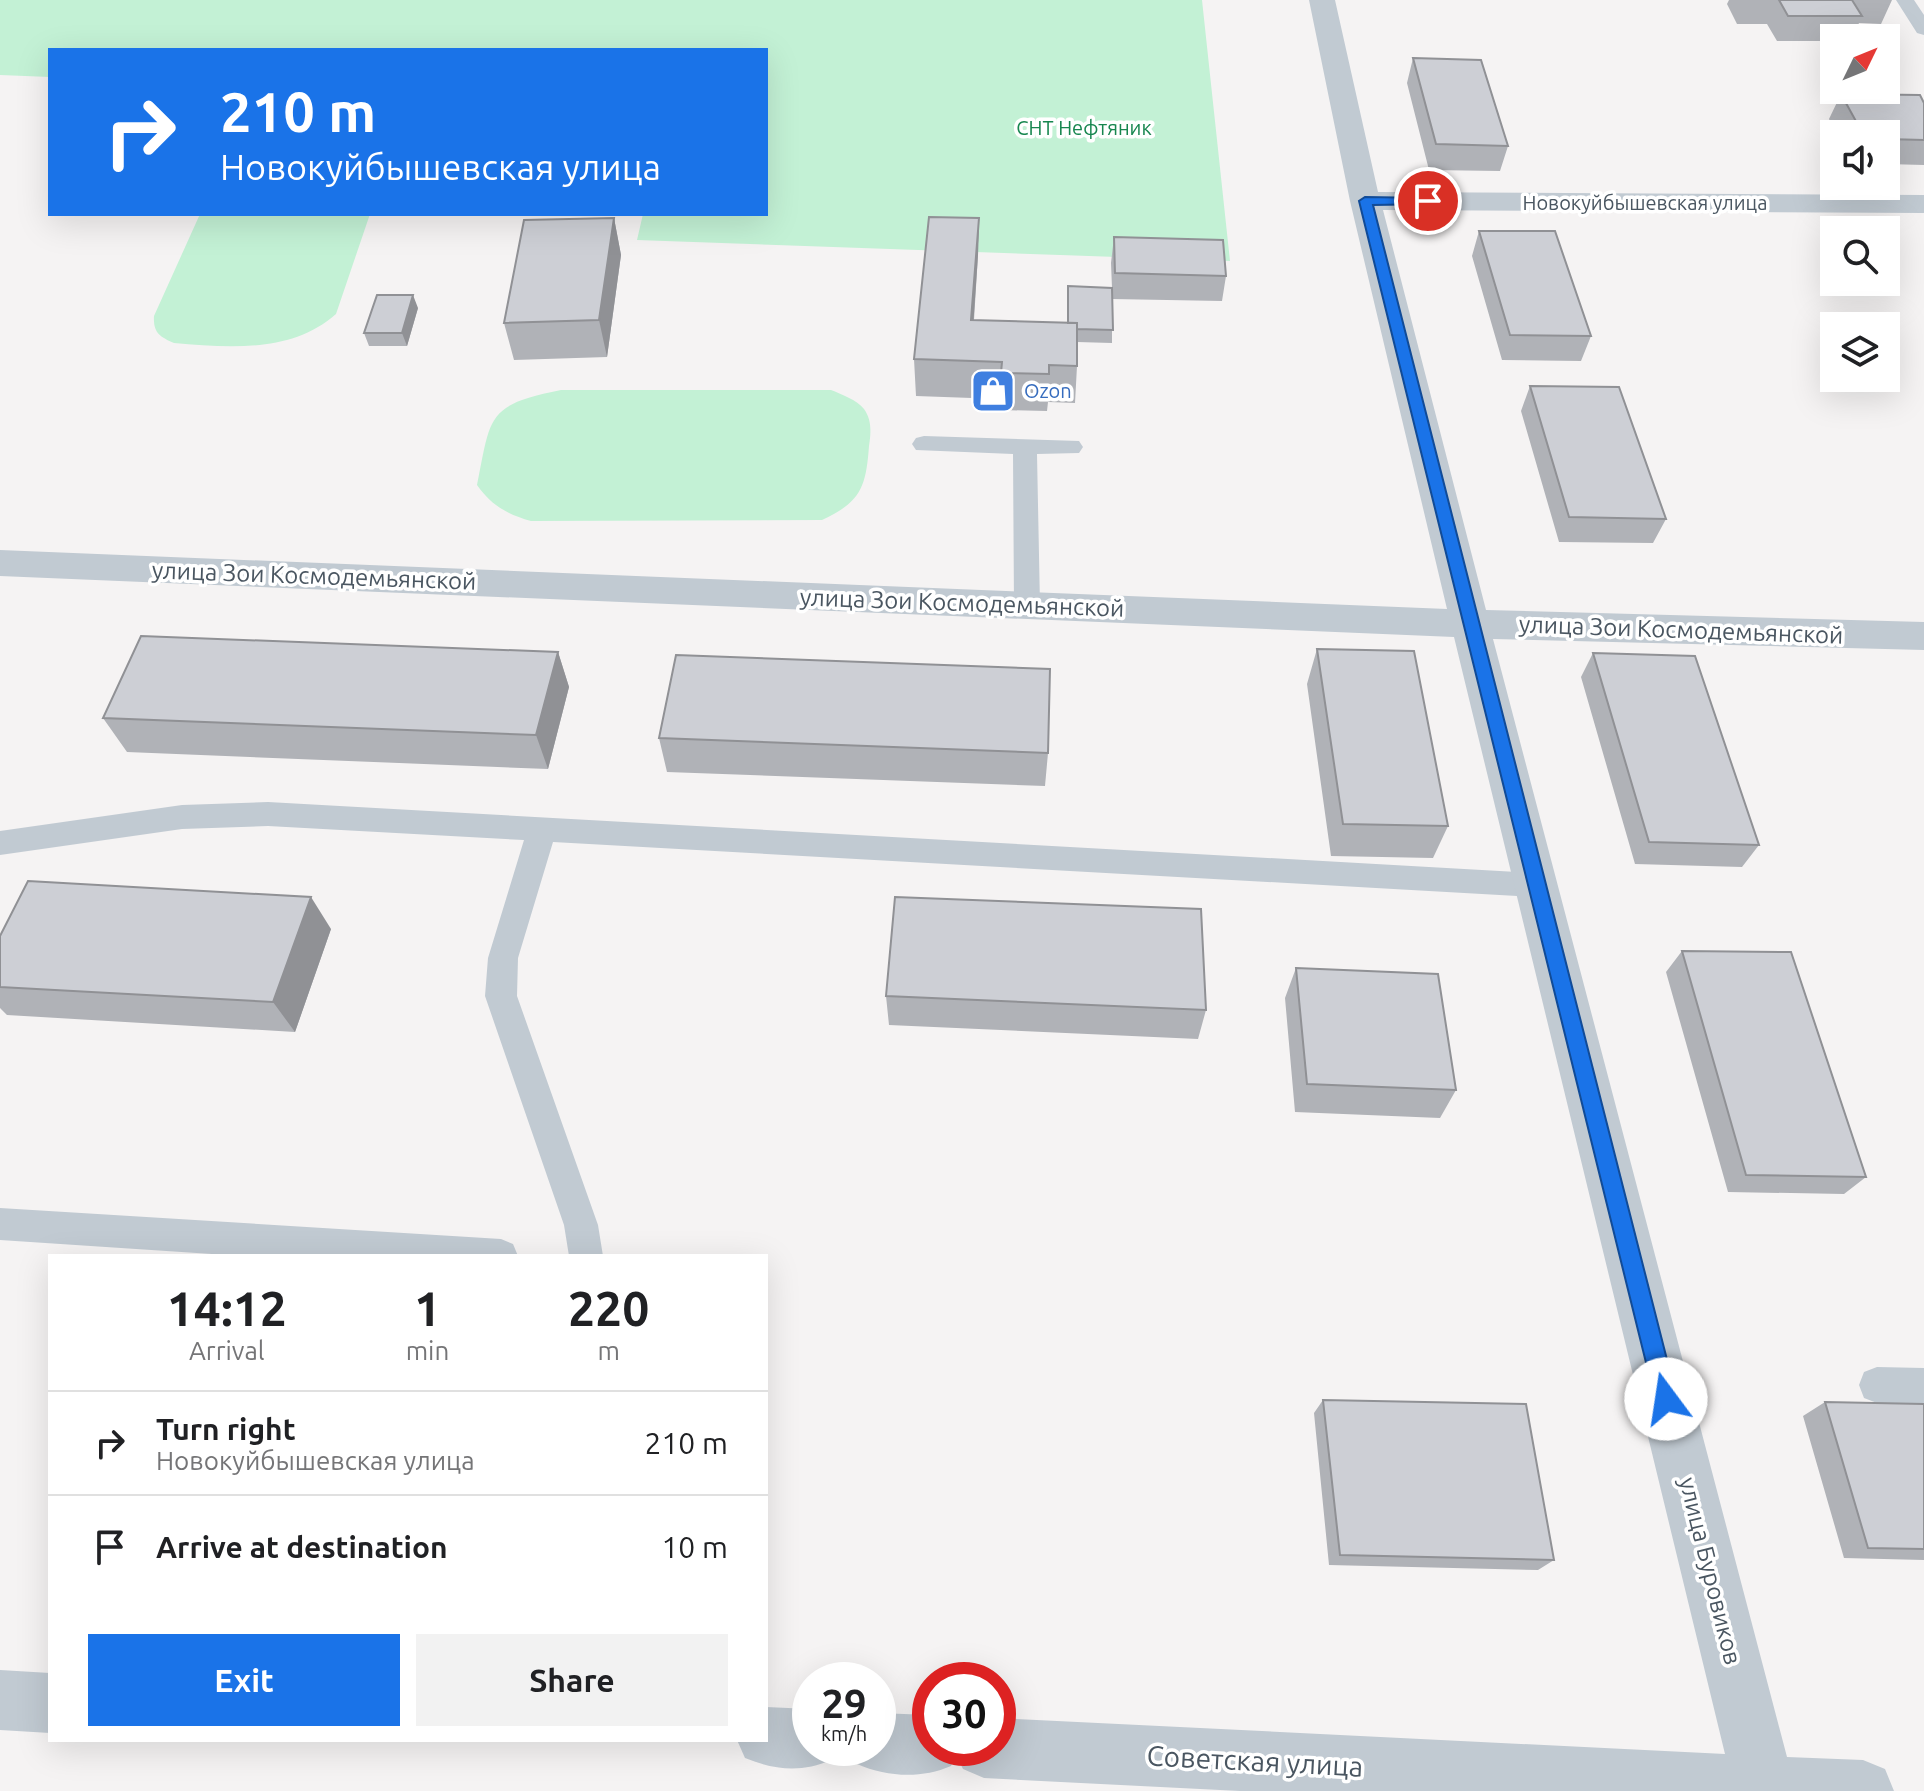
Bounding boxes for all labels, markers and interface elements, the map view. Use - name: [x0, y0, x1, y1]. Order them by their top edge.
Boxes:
- north arrow: [1820, 24, 1900, 104]
- map controls: [1820, 24, 1900, 392]
- icon: right: [88, 80, 192, 184]
- text: 210 m: [220, 80, 376, 143]
- park label: СНТ Нефтяник: [1016, 116, 1152, 139]
- button: sound: [1820, 120, 1900, 200]
- text: Новокуйбышевская улица: [220, 146, 661, 187]
- pin: [1394, 167, 1462, 235]
- icon: arrive: [1406, 179, 1450, 223]
- street label: Новокуйбышевская улица: [1522, 191, 1768, 214]
- button: search: [1820, 216, 1900, 296]
- button: layers: [1820, 312, 1900, 392]
- shop icon: Ozon: [969, 367, 1017, 415]
- place label: Ozon: [1024, 379, 1072, 402]
- street label: улица Зои Космодемьянской: [151, 556, 477, 595]
- street label: улица Зои Космодемьянской: [799, 583, 1125, 622]
- street label: улица Зои Космодемьянской: [1518, 610, 1844, 649]
- text: 14:12: [167, 1281, 287, 1335]
- text: 1: [414, 1281, 441, 1335]
- text: 220: [568, 1281, 649, 1335]
- text: Arrival: [189, 1336, 265, 1365]
- text: min: [406, 1336, 449, 1365]
- text: m: [597, 1336, 620, 1365]
- position arrow: [1624, 1357, 1708, 1441]
- text: Turn right: [156, 1412, 296, 1446]
- icon: right: [88, 1421, 132, 1465]
- text: 210 m: [644, 1426, 728, 1460]
- text: Новокуйбышевская улица: [156, 1446, 475, 1475]
- street label: улица Буровиков: [1674, 1474, 1747, 1667]
- icon: arrive: [88, 1525, 132, 1569]
- text: Arrive at destination: [156, 1530, 448, 1564]
- text: 10 m: [661, 1530, 728, 1564]
- button: Exit: [88, 1634, 400, 1726]
- button: Share: [416, 1634, 728, 1726]
- speed limit sign: 30: [912, 1662, 1016, 1766]
- text: 29: [821, 1681, 867, 1726]
- text: km/h: [821, 1722, 867, 1745]
- street label: Советская улица: [1146, 1739, 1364, 1782]

